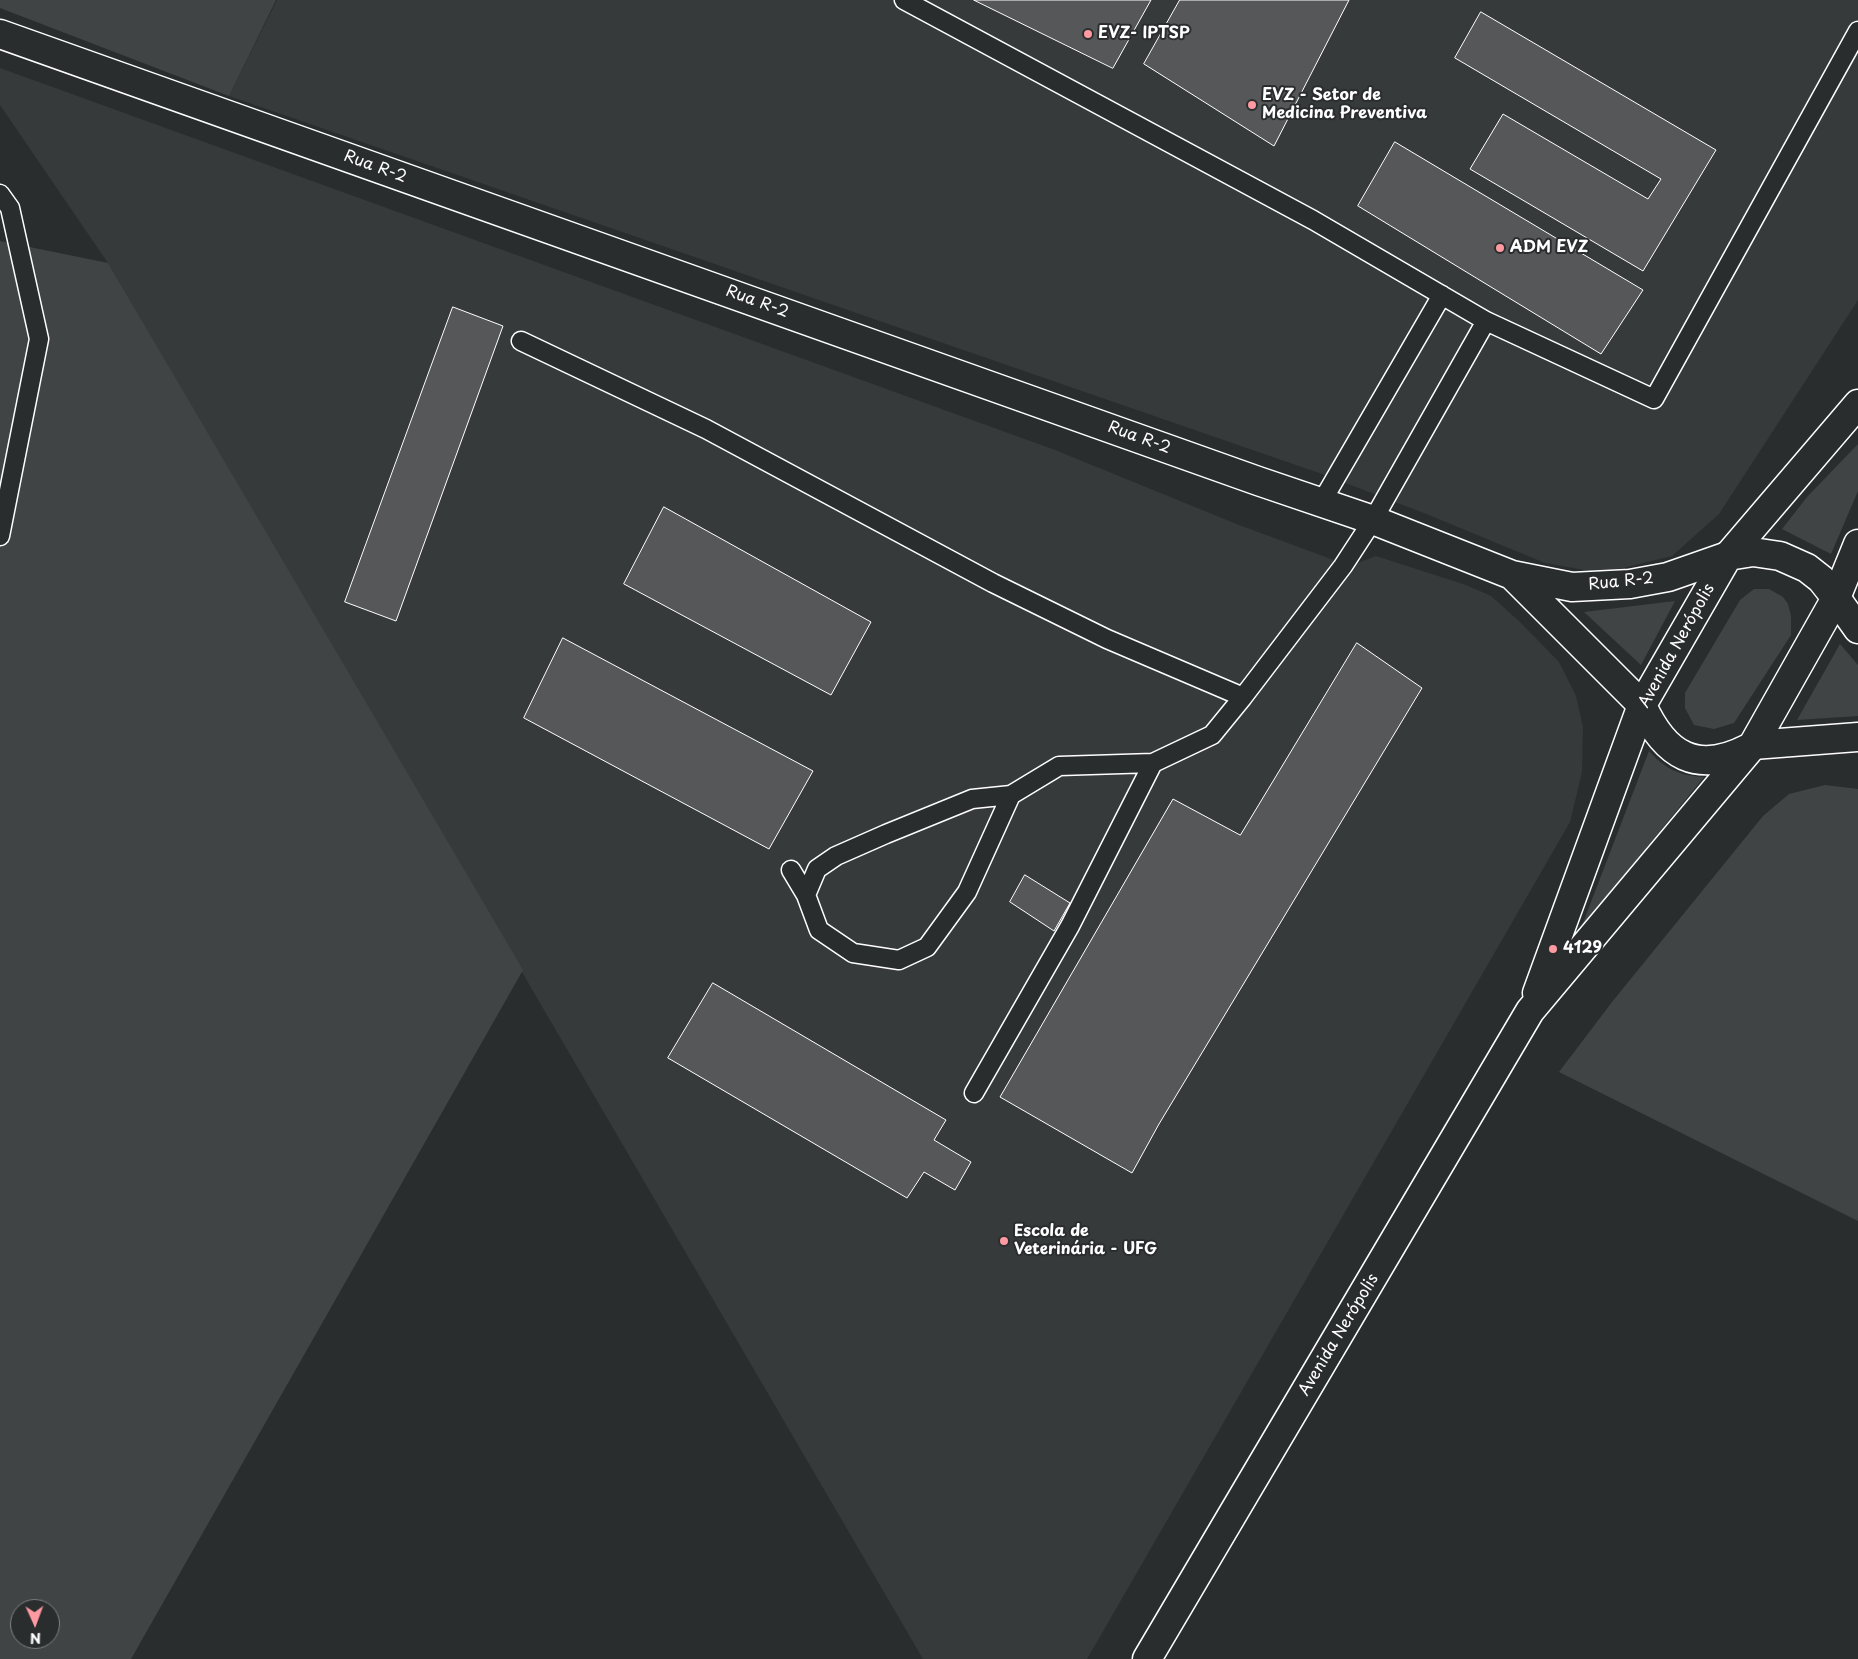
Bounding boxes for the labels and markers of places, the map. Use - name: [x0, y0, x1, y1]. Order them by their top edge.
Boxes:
- place label: EVZ- IPTSP: [1098, 24, 1190, 44]
- marker: EVZ- IPTSP: [1082, 28, 1094, 40]
- place label: EVZ - Setor de Medicina Preventiva: [1262, 86, 1427, 124]
- marker: EVZ - Setor de Medicina Preventiva: [1246, 99, 1258, 111]
- place label: ADM EVZ: [1510, 238, 1588, 258]
- marker: ADM EVZ: [1494, 242, 1506, 254]
- place label: 4129: [1563, 939, 1602, 959]
- marker: 4129: [1547, 943, 1559, 955]
- place label: Escola de Veterinária - UFG: [1014, 1222, 1157, 1260]
- marker: Escola de Veterinária - UFG: [998, 1235, 1010, 1247]

